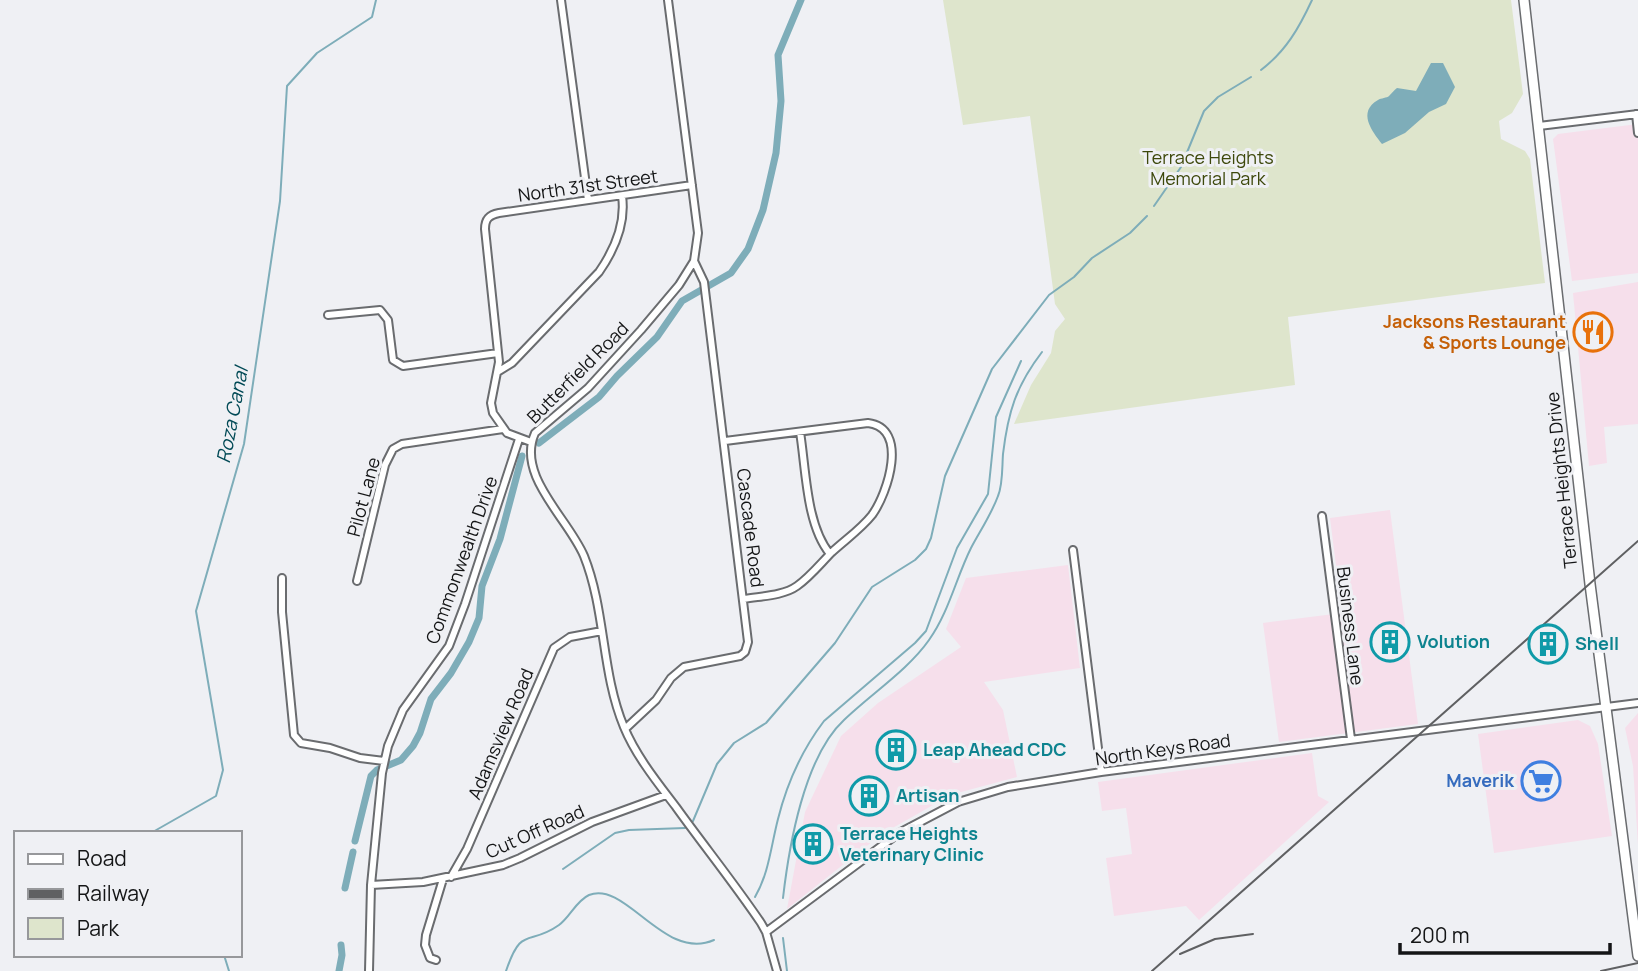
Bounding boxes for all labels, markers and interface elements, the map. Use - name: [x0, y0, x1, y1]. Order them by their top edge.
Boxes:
- park label: Terrace Heights Memorial Park: [1142, 145, 1274, 190]
- street label: North 31st Street: [516, 163, 659, 207]
- place label: Jacksons Restaurant & Sports Lounge: [1383, 309, 1566, 354]
- restaurant icon: Jacksons Restaurant & Sports Lounge: [1572, 311, 1614, 353]
- street label: Butterfield Road: [521, 316, 633, 428]
- water label: Roza Canal: [210, 362, 255, 465]
- street label: Terrace Heights Drive: [1540, 391, 1582, 569]
- street label: Pilot Lane: [341, 454, 385, 539]
- street label: Cascade Road: [732, 467, 770, 589]
- street label: Commonwealth Drive: [420, 472, 503, 647]
- street label: Business Lane: [1332, 565, 1370, 687]
- building icon: Volution: [1369, 621, 1411, 663]
- building icon: Shell: [1527, 623, 1569, 665]
- place label: Volution: [1417, 629, 1490, 653]
- place label: Shell: [1575, 631, 1619, 655]
- street label: Adamsview Road: [462, 664, 538, 803]
- street label: North Keys Road: [1094, 728, 1232, 770]
- building icon: Leap Ahead CDC: [875, 729, 917, 771]
- place label: Leap Ahead CDC: [923, 737, 1067, 761]
- supermarket icon: Maverik: [1520, 760, 1562, 802]
- place label: Maverik: [1446, 768, 1515, 792]
- building icon: Artisan: [848, 775, 890, 817]
- place label: Artisan: [896, 783, 959, 807]
- street label: Cut Off Road: [481, 799, 588, 864]
- place label: Terrace Heights Veterinary Clinic: [840, 821, 984, 866]
- building icon: Terrace Heights Veterinary Clinic: [792, 823, 834, 865]
- legend: [14, 831, 242, 957]
- text: Road: [77, 844, 127, 872]
- text: Railway: [77, 879, 149, 907]
- scale bar: [1400, 912, 1610, 956]
- text: Park: [77, 914, 119, 942]
- text: 200 m: [1410, 921, 1470, 949]

